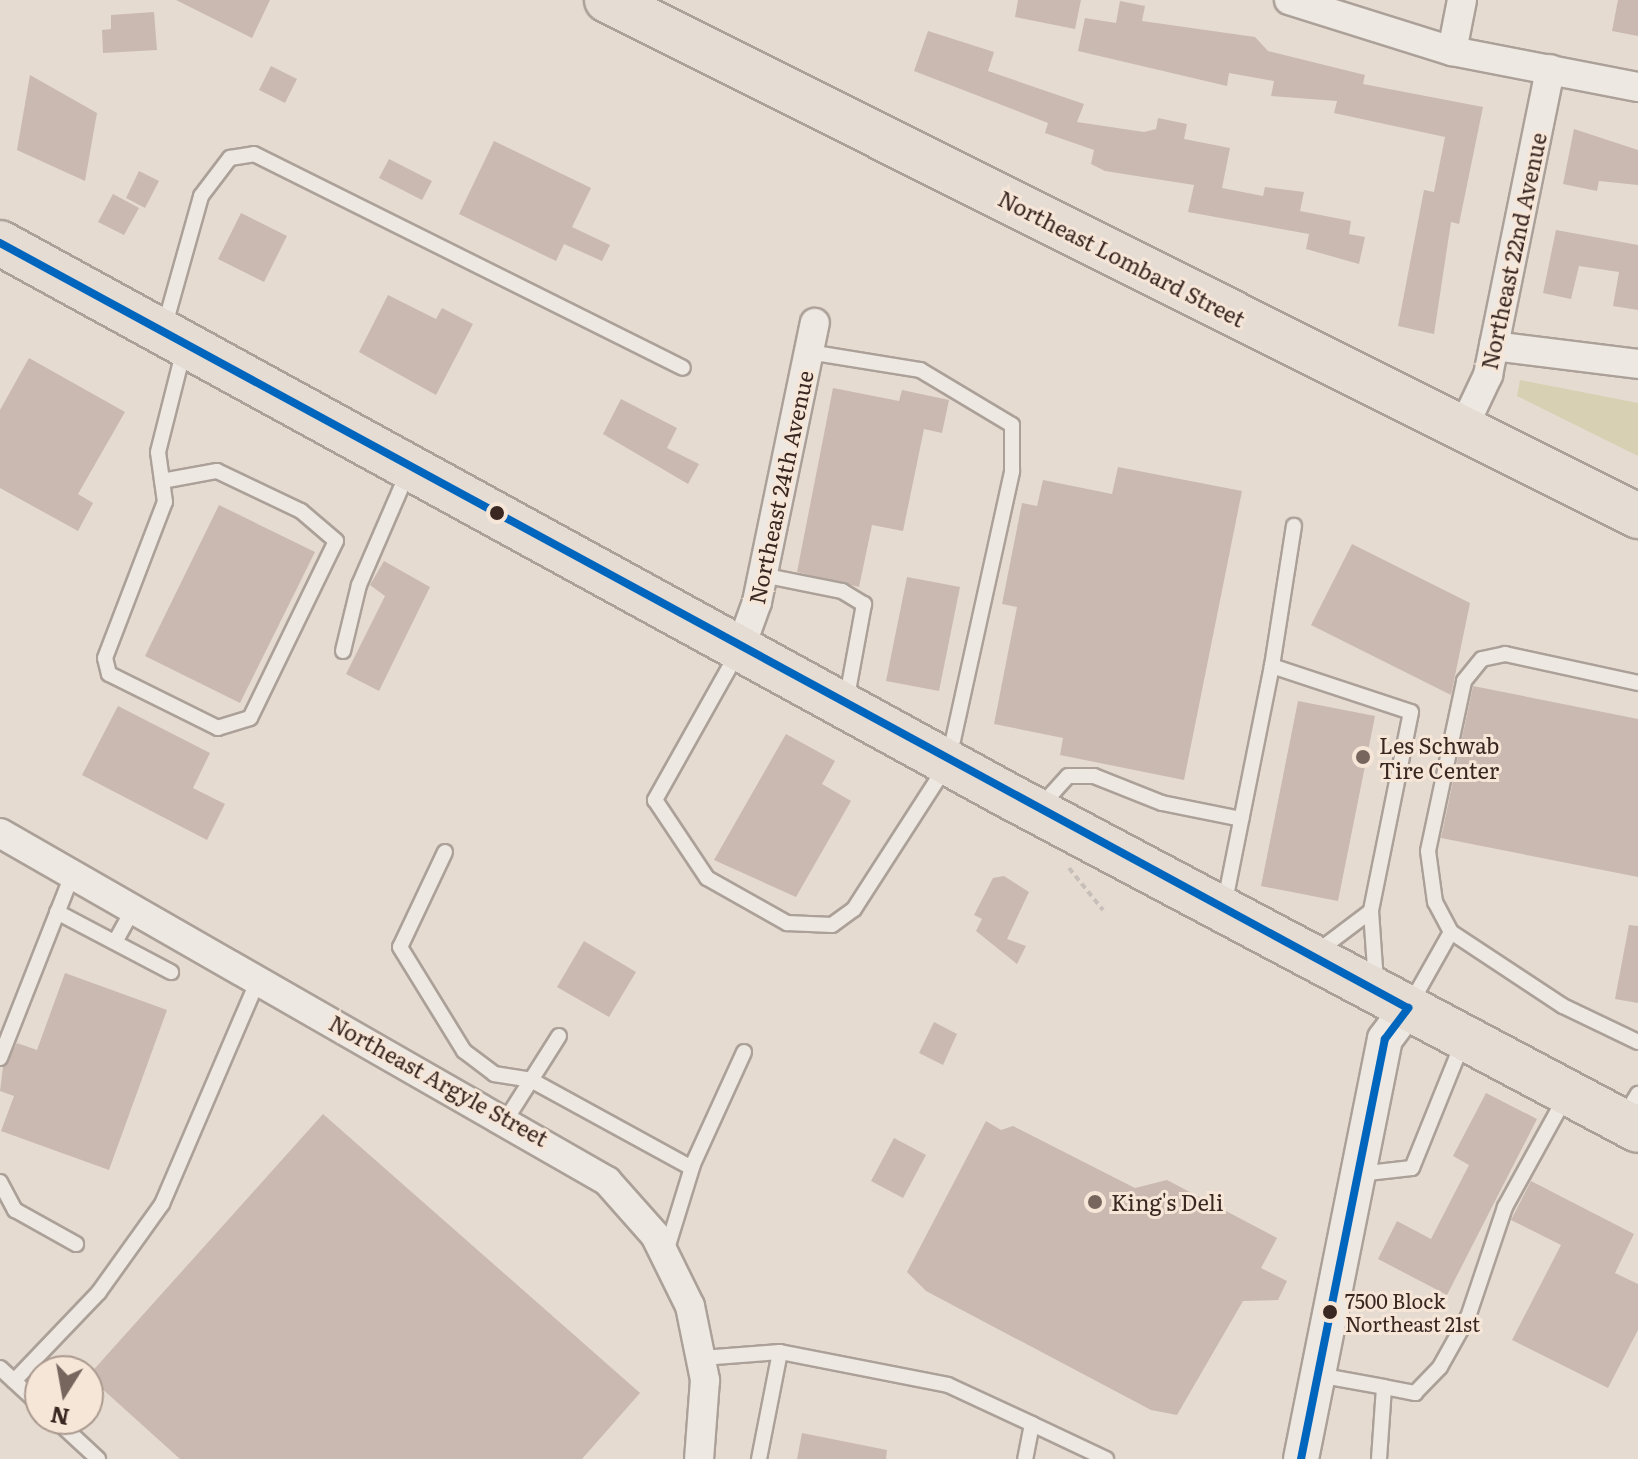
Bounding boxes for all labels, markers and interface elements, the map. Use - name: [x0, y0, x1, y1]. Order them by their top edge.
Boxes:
- street label: Northeast 22nd Avenue: [1475, 130, 1551, 372]
- street label: Northeast Lombard Street: [994, 184, 1250, 332]
- street label: Northeast 24th Avenue: [742, 368, 818, 606]
- unlabelled marker: [489, 505, 505, 521]
- place label: Les Schwab Tire Center: [1379, 731, 1499, 782]
- marker: Les Schwab Tire Center: [1354, 748, 1372, 766]
- street label: Northeast Argyle Street: [325, 1009, 553, 1151]
- place label: King's Deli: [1111, 1189, 1223, 1215]
- marker: King's Deli: [1086, 1193, 1104, 1211]
- place label: 7500 Block Northeast 21st: [1345, 1288, 1480, 1335]
- marker: 7500 Block Northeast 21st: [1322, 1304, 1338, 1320]
- north arrow: [24, 1355, 104, 1435]
- text: N: [47, 1399, 72, 1435]

